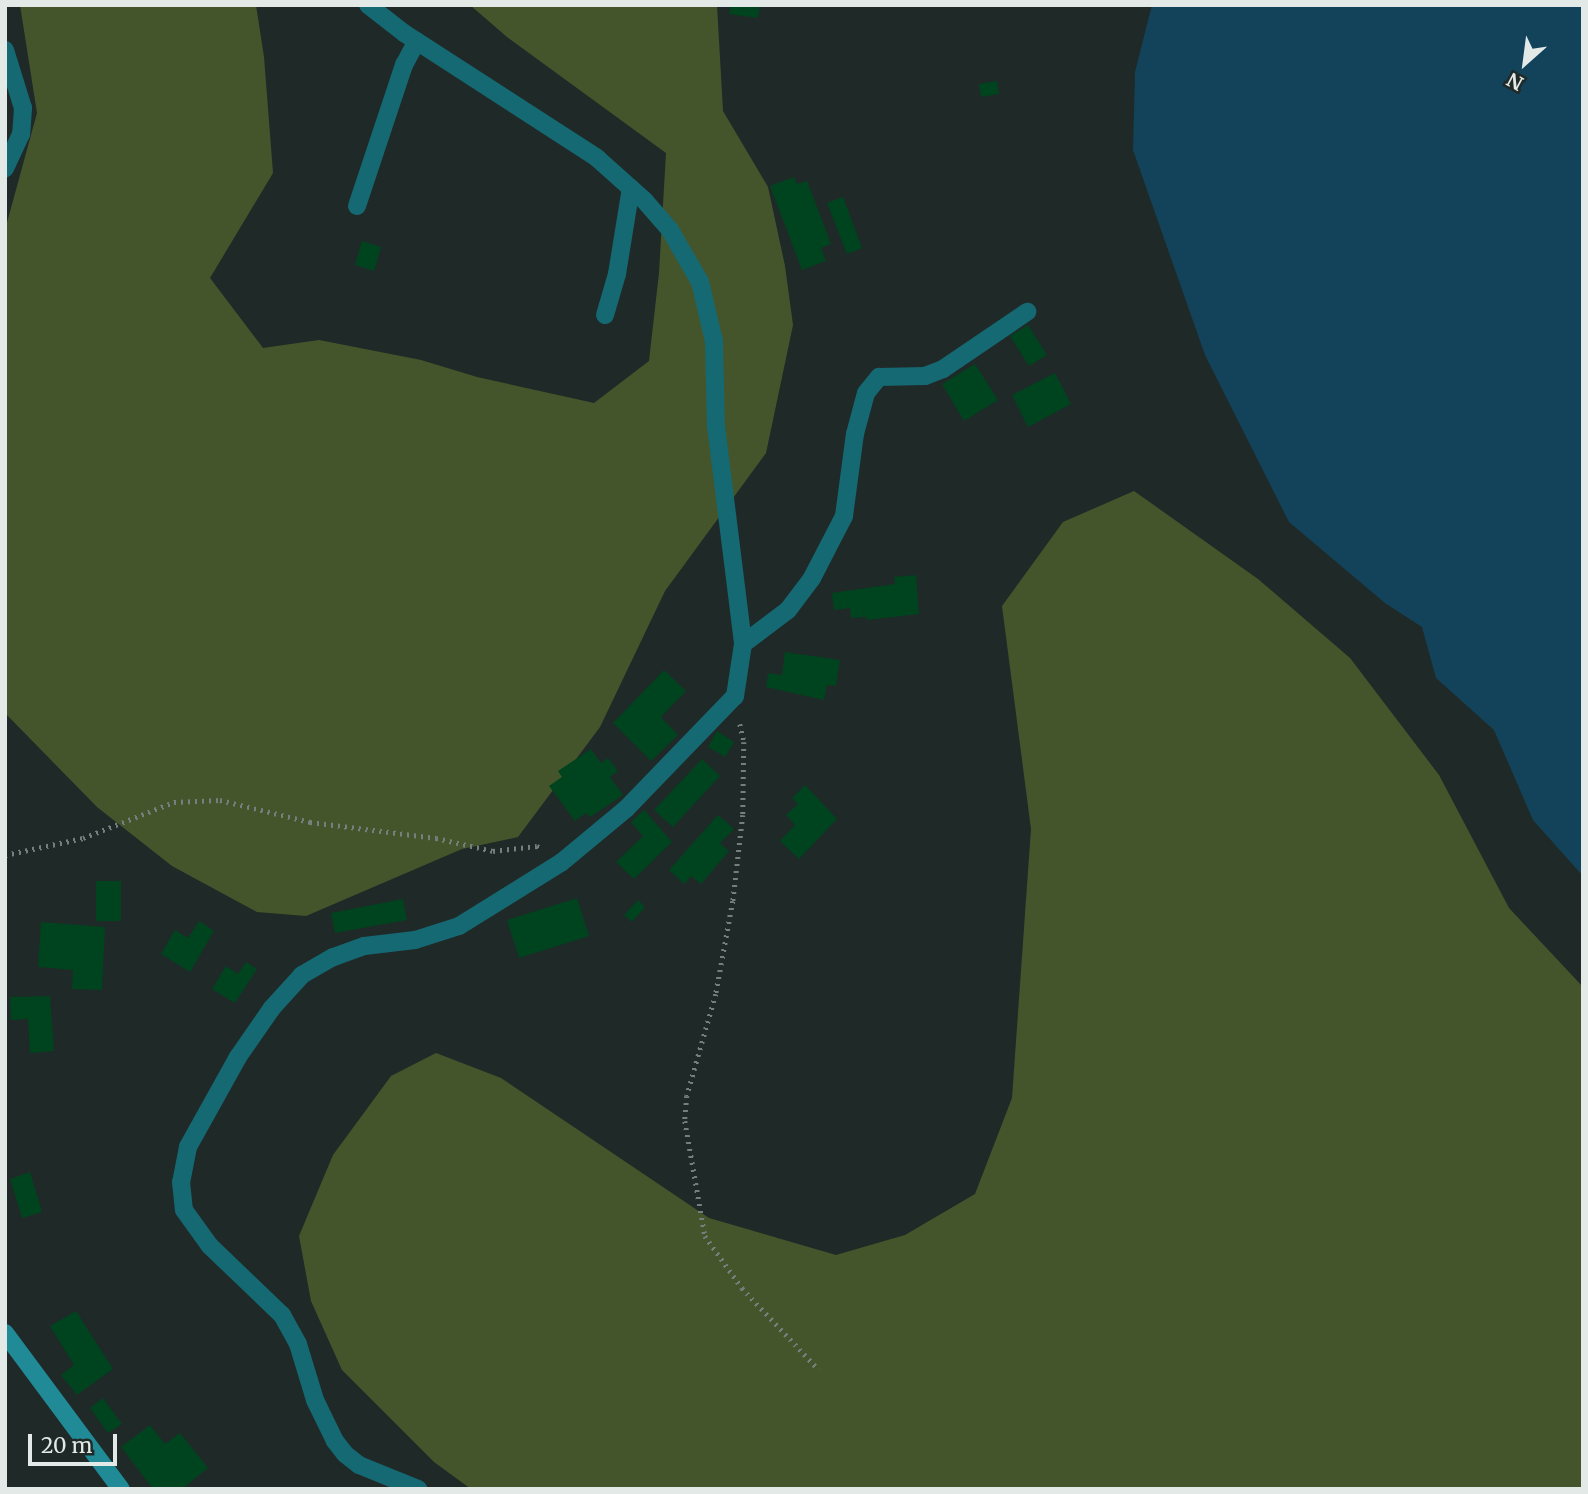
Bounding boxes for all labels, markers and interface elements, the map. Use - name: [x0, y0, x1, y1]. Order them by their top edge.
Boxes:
- north arrow: [1490, 28, 1560, 98]
- text: N: [1503, 67, 1527, 96]
- scale bar: [32, 1420, 121, 1464]
- text: 20 m: [41, 1432, 92, 1459]

